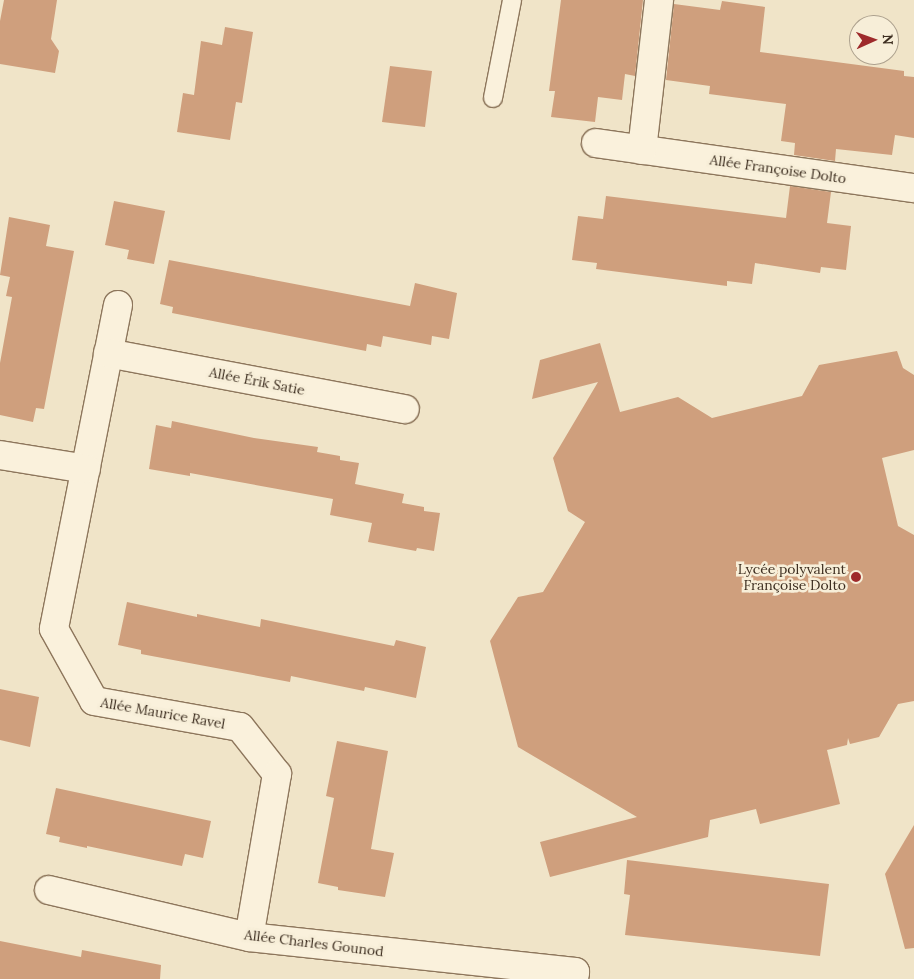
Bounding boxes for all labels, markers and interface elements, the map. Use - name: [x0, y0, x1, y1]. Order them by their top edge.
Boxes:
- north arrow: [849, 15, 899, 65]
- text: N: [879, 34, 897, 45]
- street label: Allée Françoise Dolto: [709, 151, 847, 187]
- street label: Allée Érik Satie: [208, 363, 306, 399]
- place label: Lycée polyvalent Françoise Dolto: [738, 561, 846, 594]
- marker: Lycée polyvalent Françoise Dolto: [850, 571, 862, 583]
- street label: Allée Maurice Ravel: [99, 694, 227, 732]
- street label: Allée Charles Gounod: [243, 926, 385, 960]

